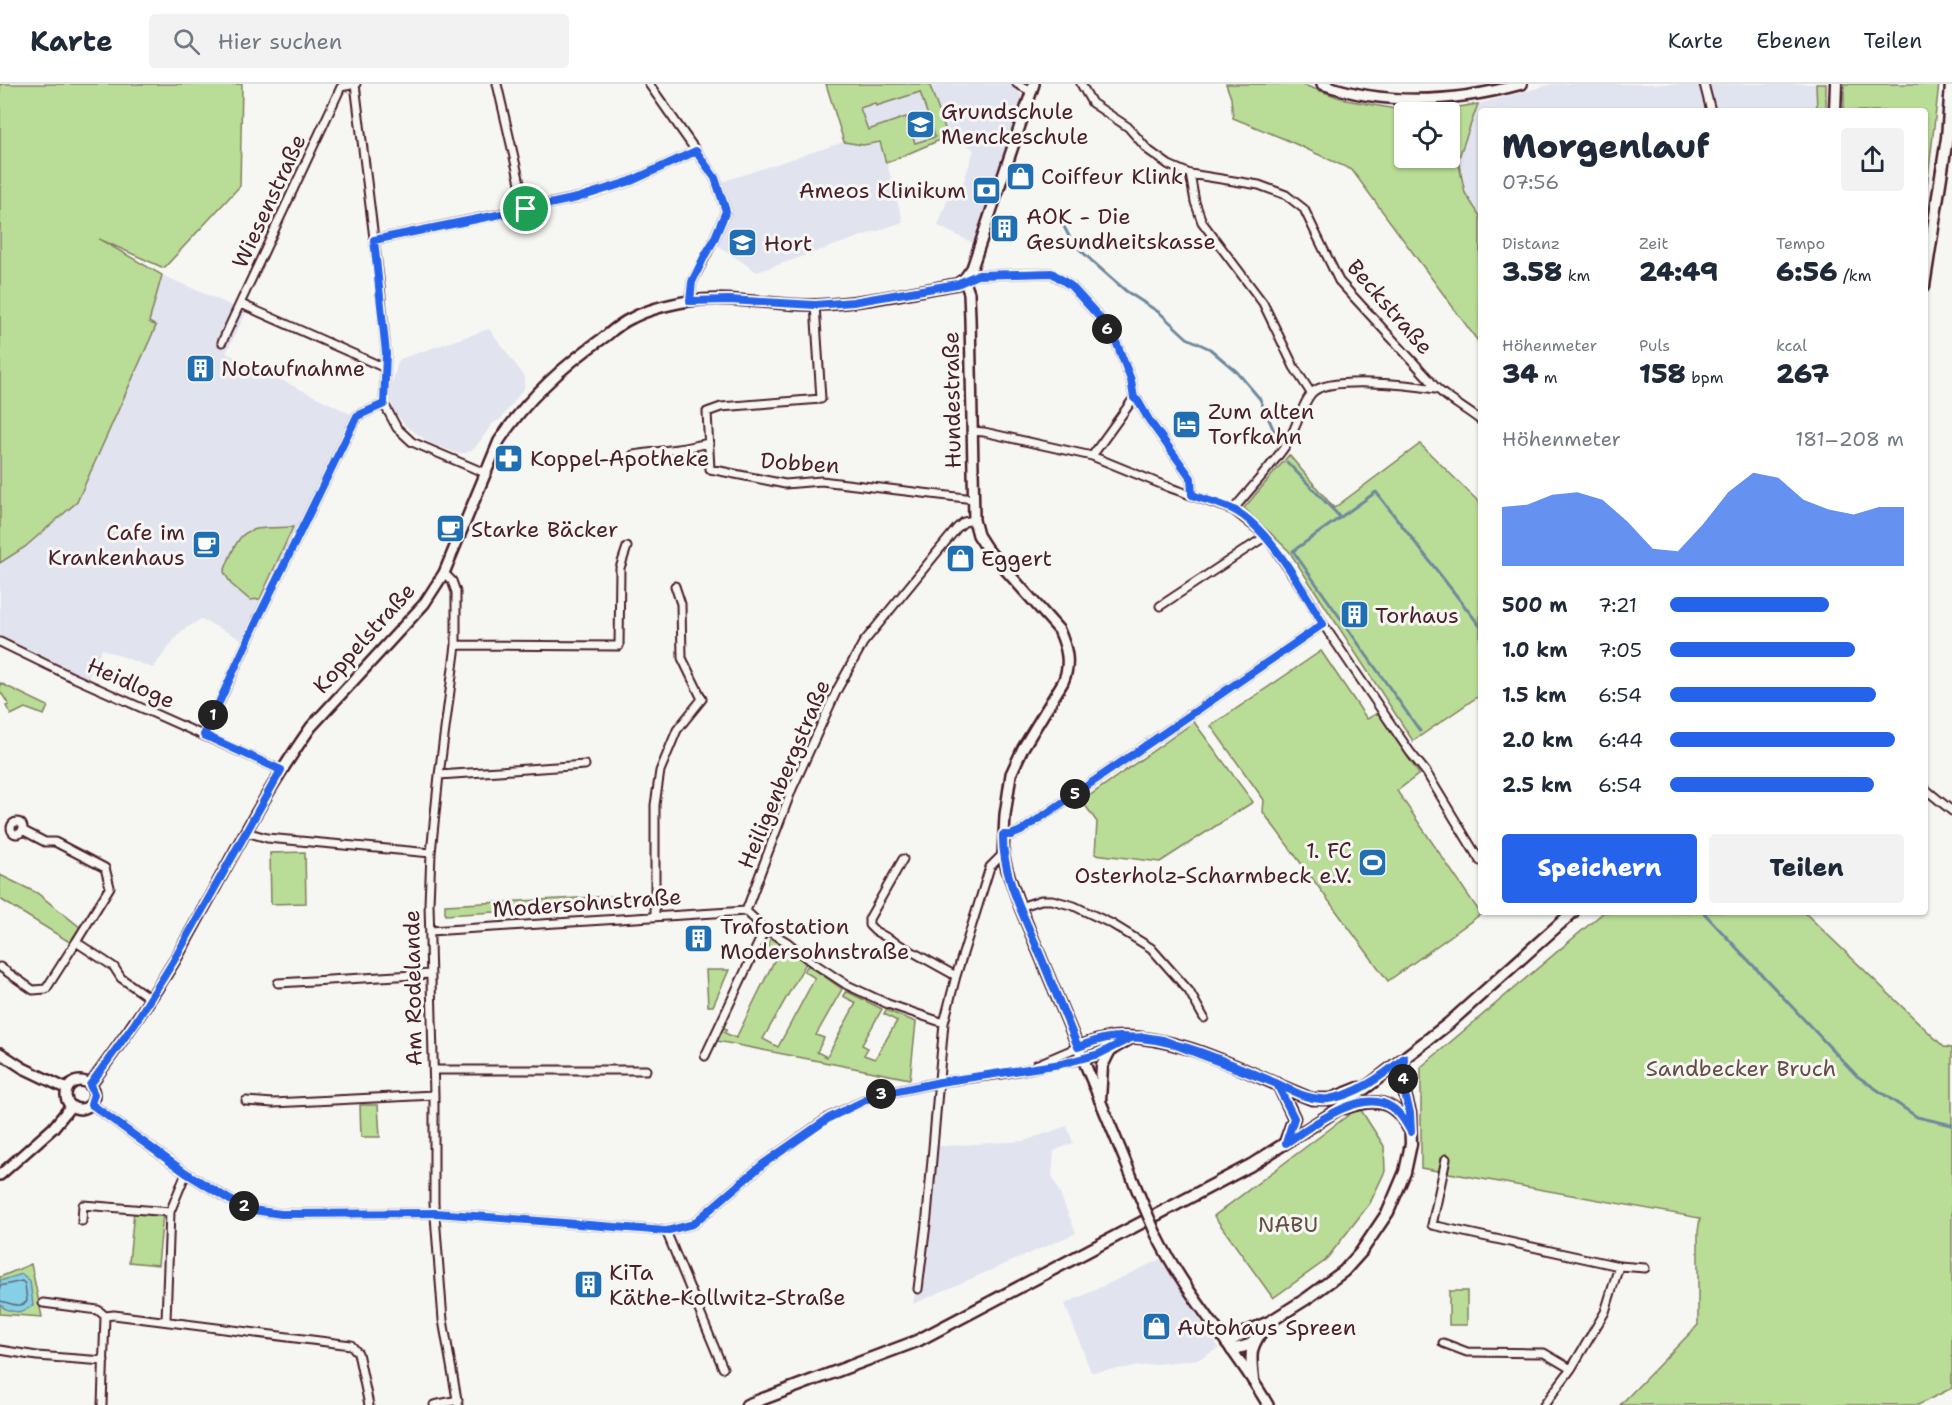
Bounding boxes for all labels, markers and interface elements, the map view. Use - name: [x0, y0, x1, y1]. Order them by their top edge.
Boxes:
- search box: [149, 14, 569, 68]
- text: Karte: [30, 22, 113, 60]
- icon: search: [170, 25, 203, 58]
- text: Hier suchen: [218, 27, 342, 56]
- text: Karte: [1668, 27, 1723, 55]
- text: Ebenen: [1756, 27, 1831, 55]
- text: Teilen: [1864, 27, 1922, 55]
- place label: Grundschule Menckeschule: [941, 97, 1089, 151]
- map controls: [1394, 102, 1460, 168]
- button: locate: [1394, 102, 1460, 168]
- school or university icon: Grundschule Menckeschule: [904, 108, 936, 140]
- text: Morgenlauf: [1502, 124, 1710, 169]
- button: share: [1841, 128, 1904, 191]
- street label: Wiesenstraße: [225, 129, 313, 273]
- shop icon: Coiffeur Klink: [1004, 160, 1036, 192]
- place label: Coiffeur Klink: [1041, 162, 1183, 191]
- text: 07:56: [1502, 169, 1559, 195]
- bank icon: Ameos Klinikum: [971, 174, 1003, 206]
- place label: Ameos Klinikum: [799, 176, 966, 205]
- pin: [500, 183, 551, 234]
- icon: arrive: [509, 192, 542, 225]
- place label: AOK - Die Gesundheitskasse: [1026, 202, 1216, 256]
- building icon: AOK - Die Gesundheitskasse: [989, 213, 1021, 245]
- school or university icon: Hort: [727, 227, 759, 259]
- place label: Hort: [764, 229, 812, 258]
- text: Distanz: [1502, 233, 1560, 254]
- text: Zeit: [1639, 233, 1668, 254]
- text: Tempo: [1776, 233, 1825, 254]
- street label: Beckstraße: [1341, 253, 1439, 361]
- text: 3.58: [1502, 254, 1562, 289]
- text: 24:49: [1639, 254, 1718, 289]
- text: 6:56: [1776, 254, 1837, 289]
- text: km: [1562, 265, 1590, 286]
- text: /km: [1837, 265, 1872, 286]
- pin: 6: [1092, 314, 1122, 344]
- text: 6: [1101, 318, 1113, 339]
- street label: Hundestraße: [936, 331, 968, 469]
- text: Höhenmeter: [1502, 335, 1597, 356]
- text: Puls: [1639, 335, 1670, 356]
- text: kcal: [1776, 335, 1807, 356]
- building icon: Notaufnahme: [184, 352, 216, 384]
- place label: Notaufnahme: [221, 354, 365, 383]
- text: 34: [1502, 356, 1538, 391]
- text: 158: [1639, 356, 1686, 391]
- text: 267: [1776, 356, 1829, 391]
- text: m: [1538, 367, 1558, 388]
- text: bpm: [1686, 367, 1723, 388]
- place label: Zum alten Torfkahn: [1208, 397, 1314, 451]
- hotel icon: Zum alten Torfkahn: [1171, 408, 1203, 440]
- text: Höhenmeter: [1502, 426, 1621, 452]
- text: 181–208 m: [1795, 426, 1904, 452]
- pharmacy icon: Koppel-Apotheke: [493, 442, 525, 474]
- place label: Koppel-Apotheke: [530, 444, 709, 473]
- street label: Dobben: [760, 446, 840, 480]
- cafe icon: Starke Bäcker: [434, 513, 466, 545]
- place label: Starke Bäcker: [471, 515, 618, 544]
- place label: Cafe im Krankenhaus: [48, 518, 185, 572]
- cafe icon: Cafe im Krankenhaus: [190, 529, 222, 561]
- shop icon: Eggert: [944, 542, 976, 574]
- place label: Eggert: [981, 544, 1052, 573]
- street label: Koppelstraße: [307, 576, 421, 700]
- text: 500 m: [1502, 592, 1568, 618]
- text: 7:21: [1598, 592, 1637, 618]
- building icon: Torhaus: [1338, 599, 1370, 631]
- place label: Torhaus: [1375, 601, 1459, 630]
- text: 1.0 km: [1502, 637, 1567, 663]
- text: 7:05: [1598, 637, 1642, 663]
- street label: Heidloge: [83, 651, 179, 715]
- street label: Heiligenbergstraße: [731, 675, 837, 873]
- text: 1.5 km: [1502, 682, 1566, 708]
- text: 6:54: [1598, 682, 1642, 708]
- pin: 1: [198, 700, 228, 730]
- text: 1: [209, 704, 217, 725]
- text: 2.0 km: [1502, 727, 1573, 753]
- text: 6:44: [1598, 727, 1643, 753]
- text: 2.5 km: [1502, 772, 1572, 798]
- text: 6:54: [1598, 772, 1642, 798]
- pin: 5: [1060, 779, 1090, 809]
- text: 5: [1070, 783, 1080, 804]
- button: Speichern: [1502, 834, 1697, 903]
- button: Teilen: [1709, 834, 1904, 903]
- place label: 1. FC Osterholz-Scharmbeck e.V.: [1074, 836, 1352, 890]
- sports icon: 1. FC Osterholz-Scharmbeck e.V.: [1357, 847, 1389, 879]
- street label: Modersohnstraße: [492, 882, 682, 924]
- street label: Am Rodelande: [397, 910, 429, 1066]
- place label: Trafostation Modersohnstraße: [720, 912, 909, 966]
- building icon: Trafostation Modersohnstraße: [683, 923, 715, 955]
- park label: Sandbecker Bruch: [1646, 1054, 1836, 1083]
- pin: 4: [1388, 1064, 1418, 1094]
- text: 4: [1397, 1068, 1409, 1089]
- pin: 3: [866, 1079, 896, 1109]
- text: 3: [875, 1083, 887, 1104]
- pin: 2: [229, 1191, 259, 1221]
- text: 2: [238, 1195, 250, 1216]
- park label: NABU: [1258, 1210, 1318, 1239]
- place label: KiTa Käthe-Kollwitz-Straße: [609, 1258, 846, 1312]
- building icon: KiTa Käthe-Kollwitz-Straße: [572, 1269, 604, 1301]
- shop icon: Autohaus Spreen: [1140, 1311, 1172, 1343]
- place label: Autohaus Spreen: [1177, 1313, 1356, 1342]

